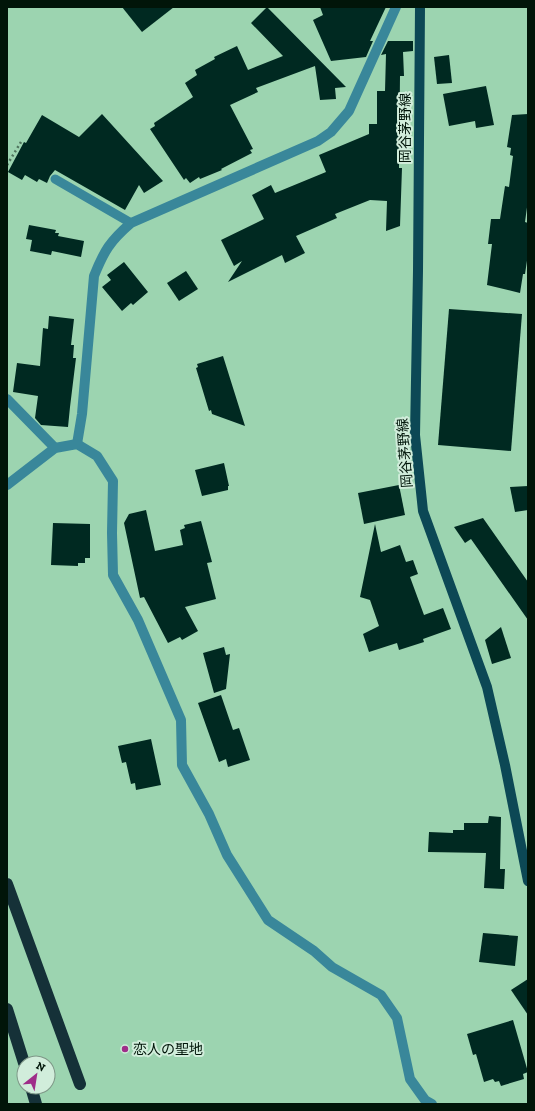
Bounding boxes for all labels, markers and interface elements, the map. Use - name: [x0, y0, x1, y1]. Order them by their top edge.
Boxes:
- street label: 岡谷茅野線: [397, 93, 414, 163]
- street label: 岡谷茅野線: [394, 417, 416, 489]
- place label: 恋人の聖地: [133, 1041, 203, 1058]
- marker: 恋人の聖地: [120, 1044, 130, 1054]
- north arrow: [16, 1055, 56, 1095]
- text: N: [34, 1059, 48, 1075]

